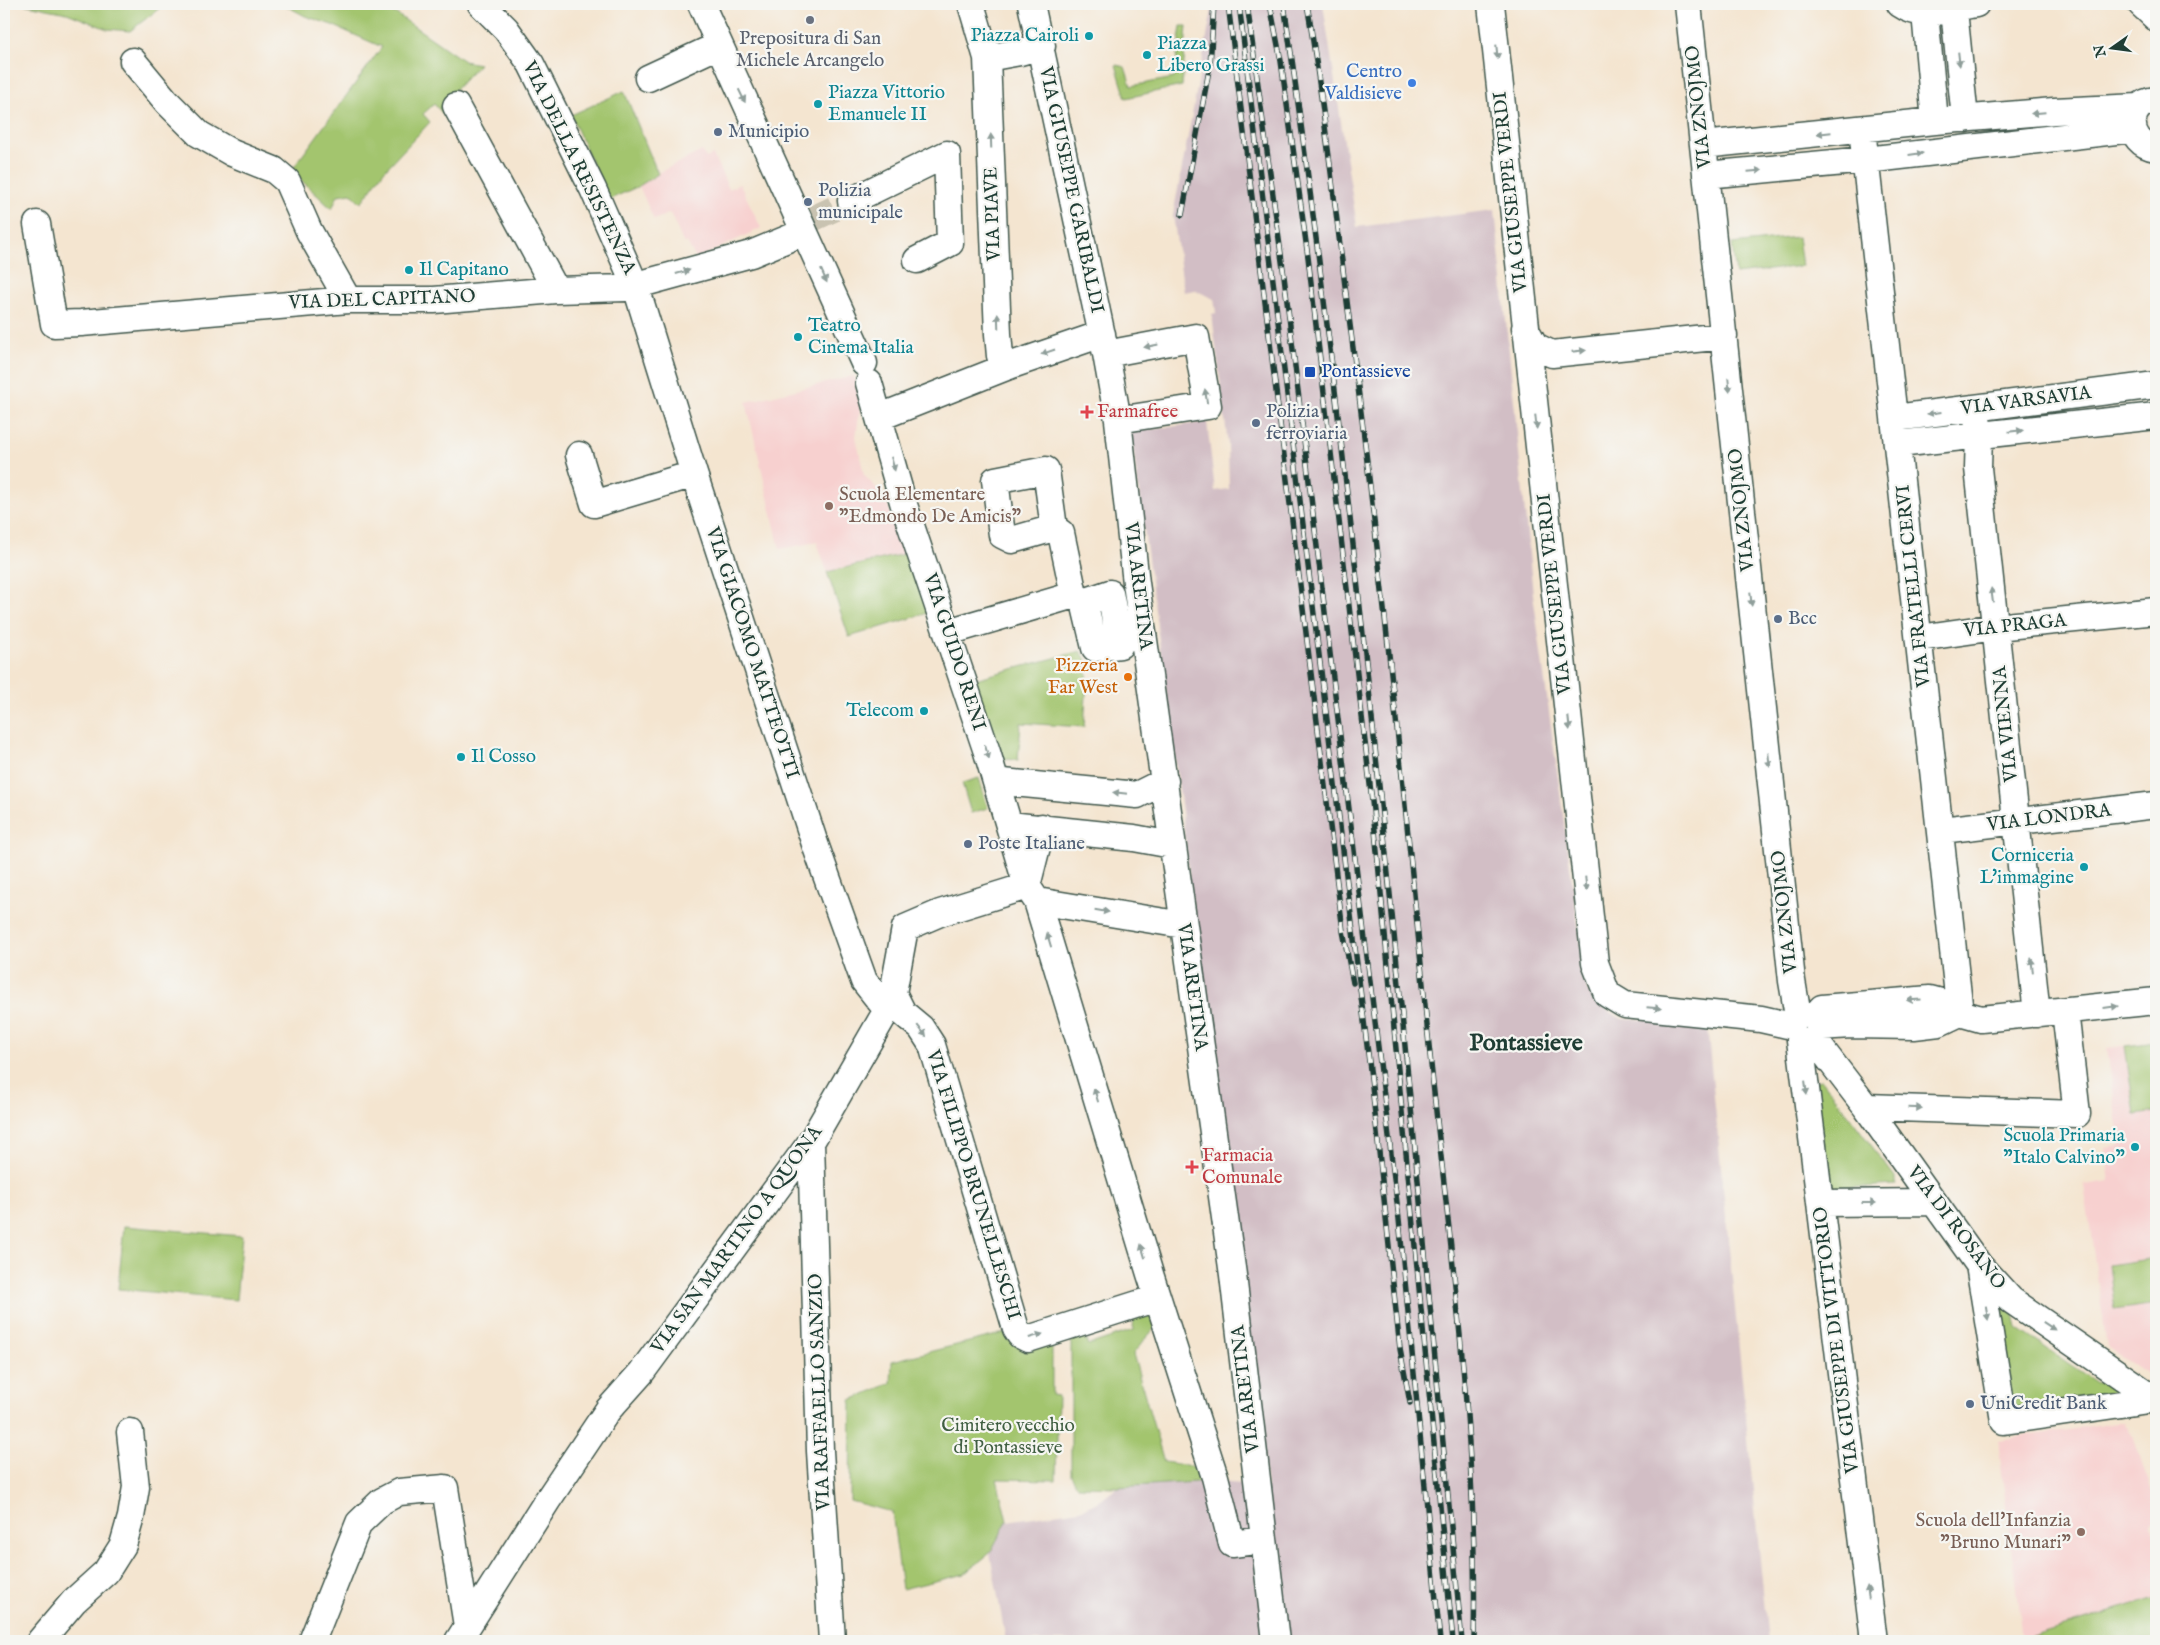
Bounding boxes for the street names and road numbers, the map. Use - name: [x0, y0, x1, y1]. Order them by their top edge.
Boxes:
- street label: VIA ZNOJMO: [1681, 44, 1718, 171]
- street label: VIA DELLA RESISTENZA: [516, 56, 642, 280]
- street label: VIA GIUSEPPE GARIBALDI: [1033, 64, 1109, 316]
- street label: VIA GIUSEPPE VERDI: [1488, 90, 1534, 295]
- street label: VIA PIAVE: [979, 166, 1007, 263]
- street label: VIA DEL CAPITANO: [287, 285, 476, 315]
- street label: VIA VARSAVIA: [1958, 381, 2094, 421]
- street label: VIA ZNOJMO: [1724, 447, 1761, 574]
- street label: VIA FRATELLI CERVI: [1891, 483, 1937, 690]
- street label: VIA GIUSEPPE VERDI: [1532, 492, 1578, 697]
- street label: VIA ARETINA: [1118, 520, 1158, 653]
- street label: VIA GIACOMO MATTEOTTI: [700, 523, 804, 782]
- street label: VIA GUIDO RENI: [917, 569, 991, 734]
- street label: VIA PRAGA: [1961, 609, 2069, 643]
- street label: VIA VIENNA: [1988, 664, 2024, 784]
- street label: VIA LONDRA: [1984, 798, 2114, 838]
- street label: VIA ZNOJMO: [1767, 849, 1804, 976]
- street label: VIA ARETINA: [1171, 921, 1213, 1054]
- street label: VIA FILIPPO BRUNELLESCHI: [920, 1046, 1026, 1323]
- street label: VIA SAN MARTINO A QUONA: [646, 1120, 829, 1360]
- street label: VIA DI ROSANO: [1901, 1160, 2011, 1295]
- street label: VIA GIUSEPPE DI VITTORIO: [1809, 1205, 1865, 1476]
- street label: VIA RAFFAELLO SANZIO: [804, 1273, 836, 1512]
- street label: VIA ARETINA: [1226, 1322, 1266, 1455]

